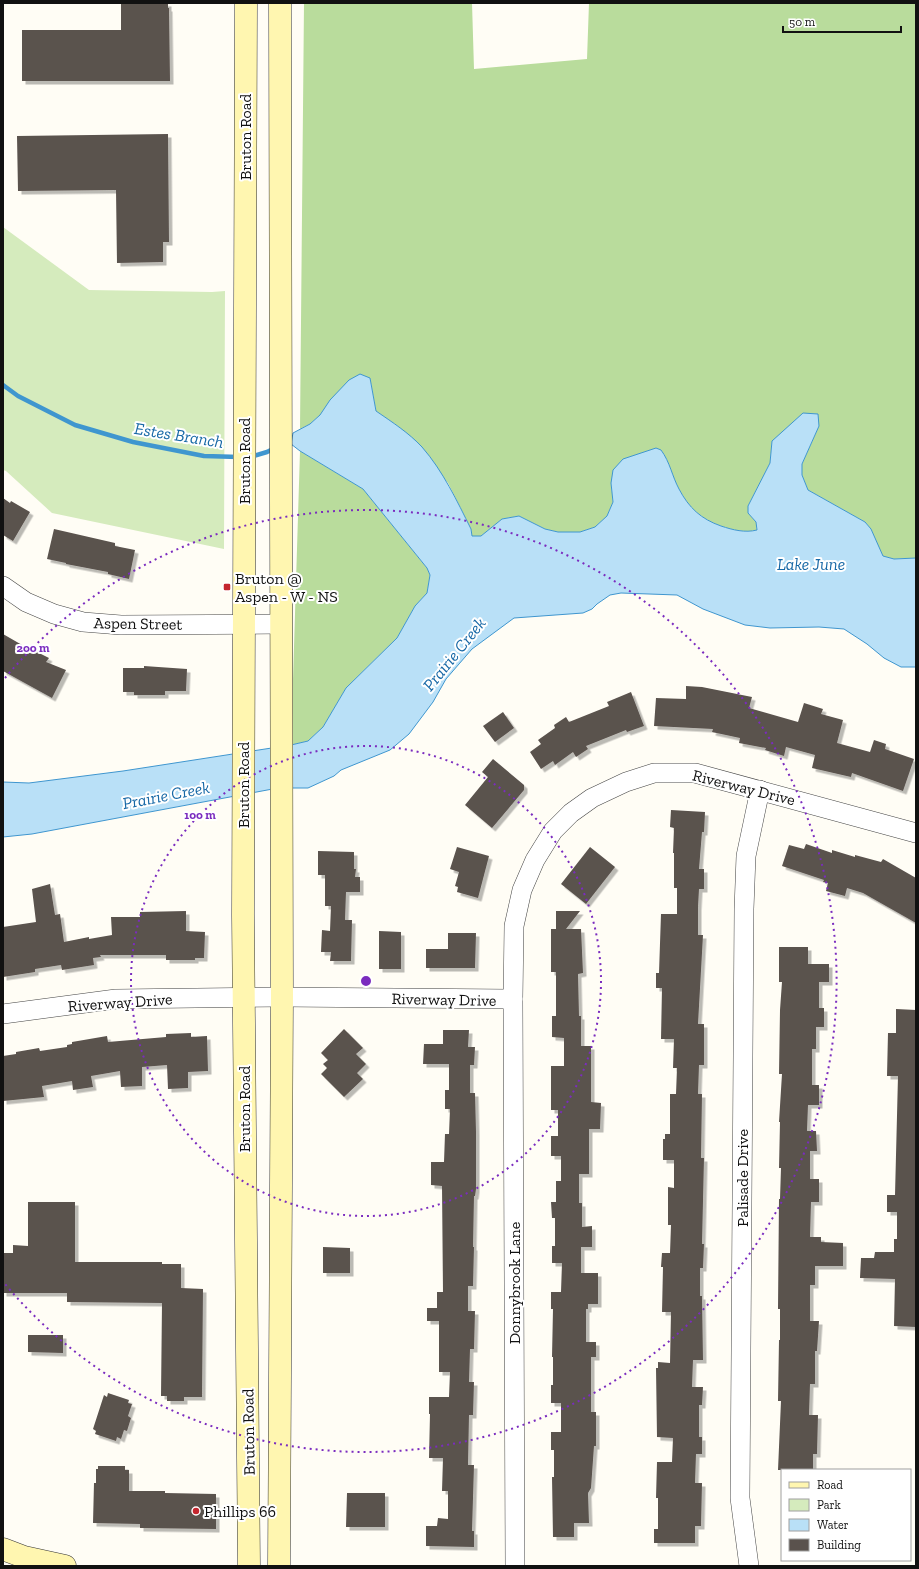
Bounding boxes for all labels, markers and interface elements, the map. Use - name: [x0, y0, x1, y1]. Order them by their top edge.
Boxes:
- scale bar: [783, 8, 901, 34]
- text: 50 m: [789, 15, 816, 29]
- street label: Bruton Road: [236, 93, 255, 180]
- street label: Bruton Road: [235, 417, 254, 504]
- water label: Estes Branch: [133, 418, 226, 452]
- water label: Lake June: [777, 554, 845, 574]
- place label: Bruton @ Aspen - W - NS: [235, 569, 338, 606]
- marker: Bruton @ Aspen - W - NS: [222, 582, 232, 592]
- street label: Aspen Street: [94, 613, 183, 634]
- water label: Prairie Creek: [418, 613, 490, 695]
- text: 200 m: [16, 641, 50, 655]
- street label: Bruton Road: [234, 741, 253, 828]
- street label: Riverway Drive: [691, 766, 797, 809]
- water label: Prairie Creek: [121, 777, 212, 813]
- text: 100 m: [184, 808, 216, 822]
- centre of rings: [359, 974, 373, 988]
- street label: Riverway Drive: [67, 989, 173, 1016]
- street label: Riverway Drive: [391, 989, 497, 1010]
- street label: Bruton Road: [235, 1065, 254, 1152]
- street label: Palisade Drive: [733, 1129, 752, 1227]
- street label: Donnybrook Lane: [505, 1222, 524, 1344]
- street label: Bruton Road: [238, 1388, 259, 1476]
- legend: [781, 1469, 911, 1561]
- text: Road: [817, 1478, 843, 1492]
- text: Park: [817, 1498, 842, 1512]
- place label: Phillips 66: [204, 1502, 276, 1521]
- marker: Phillips 66: [191, 1506, 201, 1516]
- text: Water: [817, 1518, 849, 1532]
- text: Building: [817, 1538, 861, 1552]

